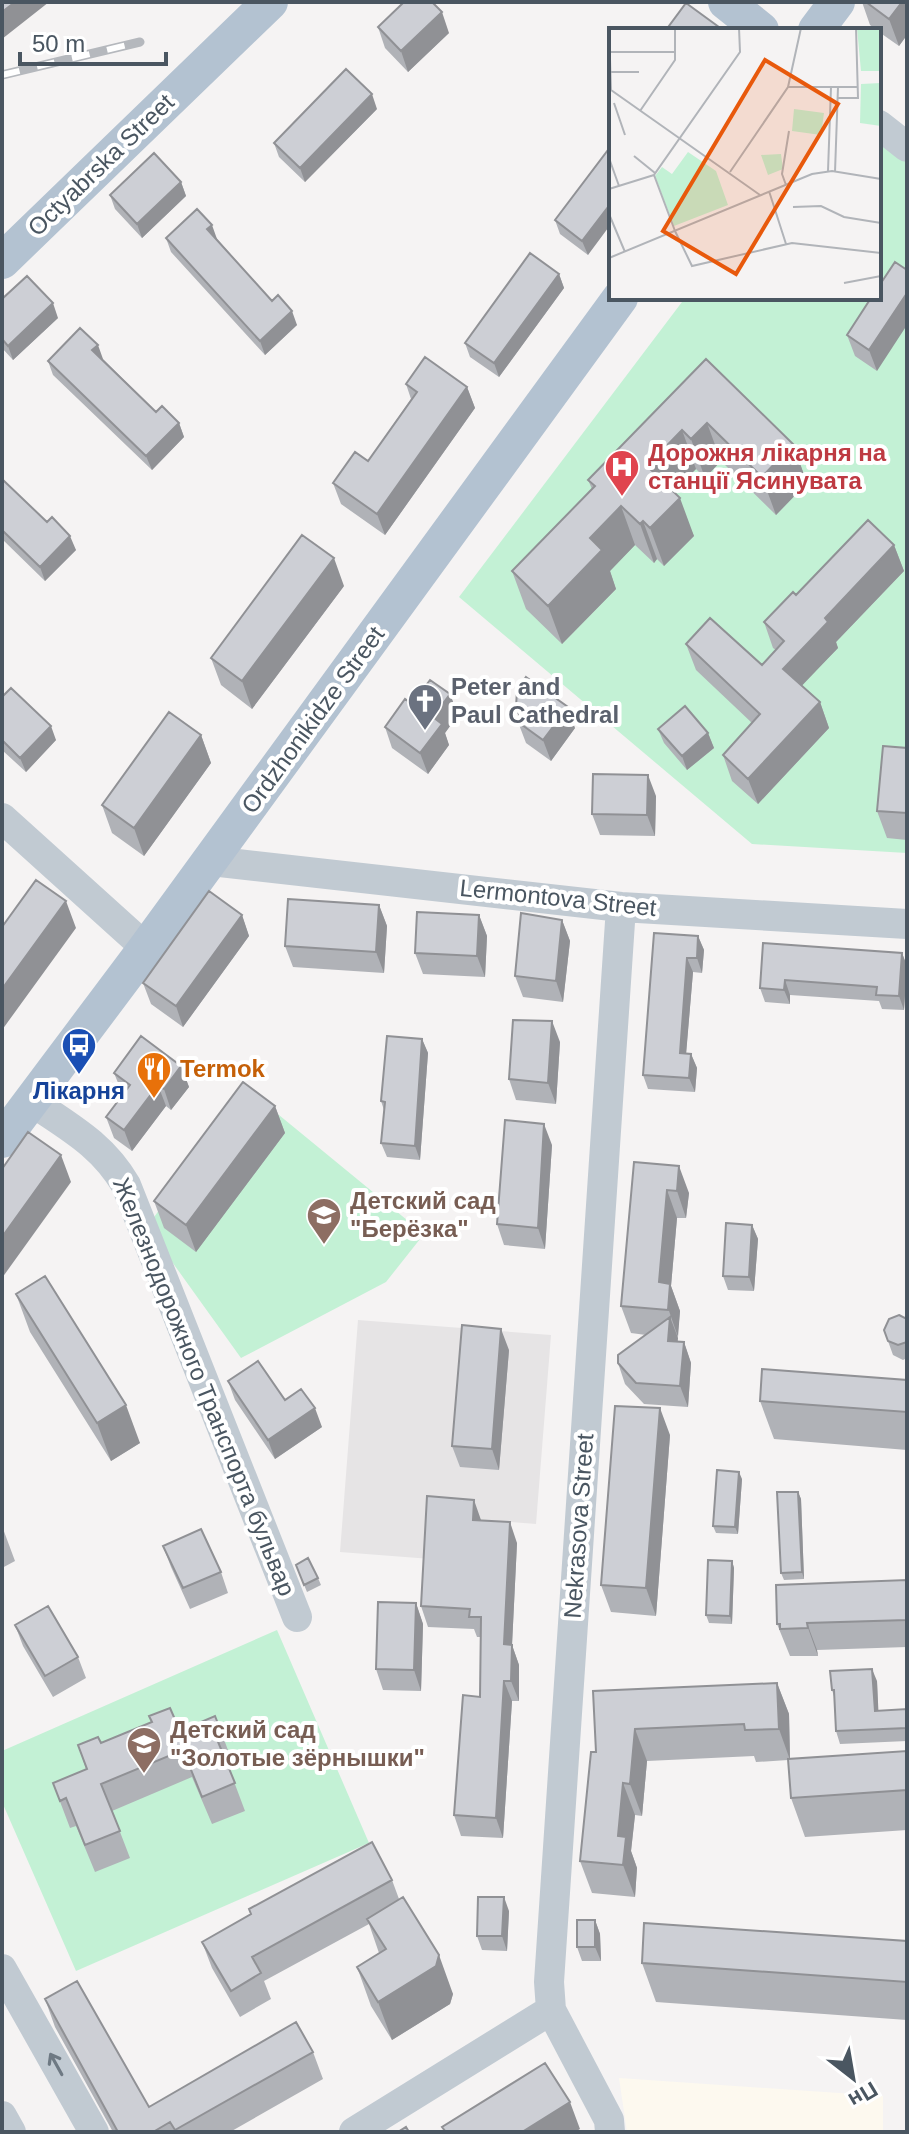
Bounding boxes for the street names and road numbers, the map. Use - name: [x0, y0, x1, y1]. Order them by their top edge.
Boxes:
- street label: Octyabrska Street: [22, 88, 179, 241]
- street label: Ordzhonikidze Street: [236, 621, 390, 818]
- street label: Lermontova Street: [458, 874, 658, 921]
- street label: Железнодорожного Транспорта бульвар: [108, 1174, 301, 1600]
- street label: Nekrasova Street: [559, 1432, 598, 1619]

